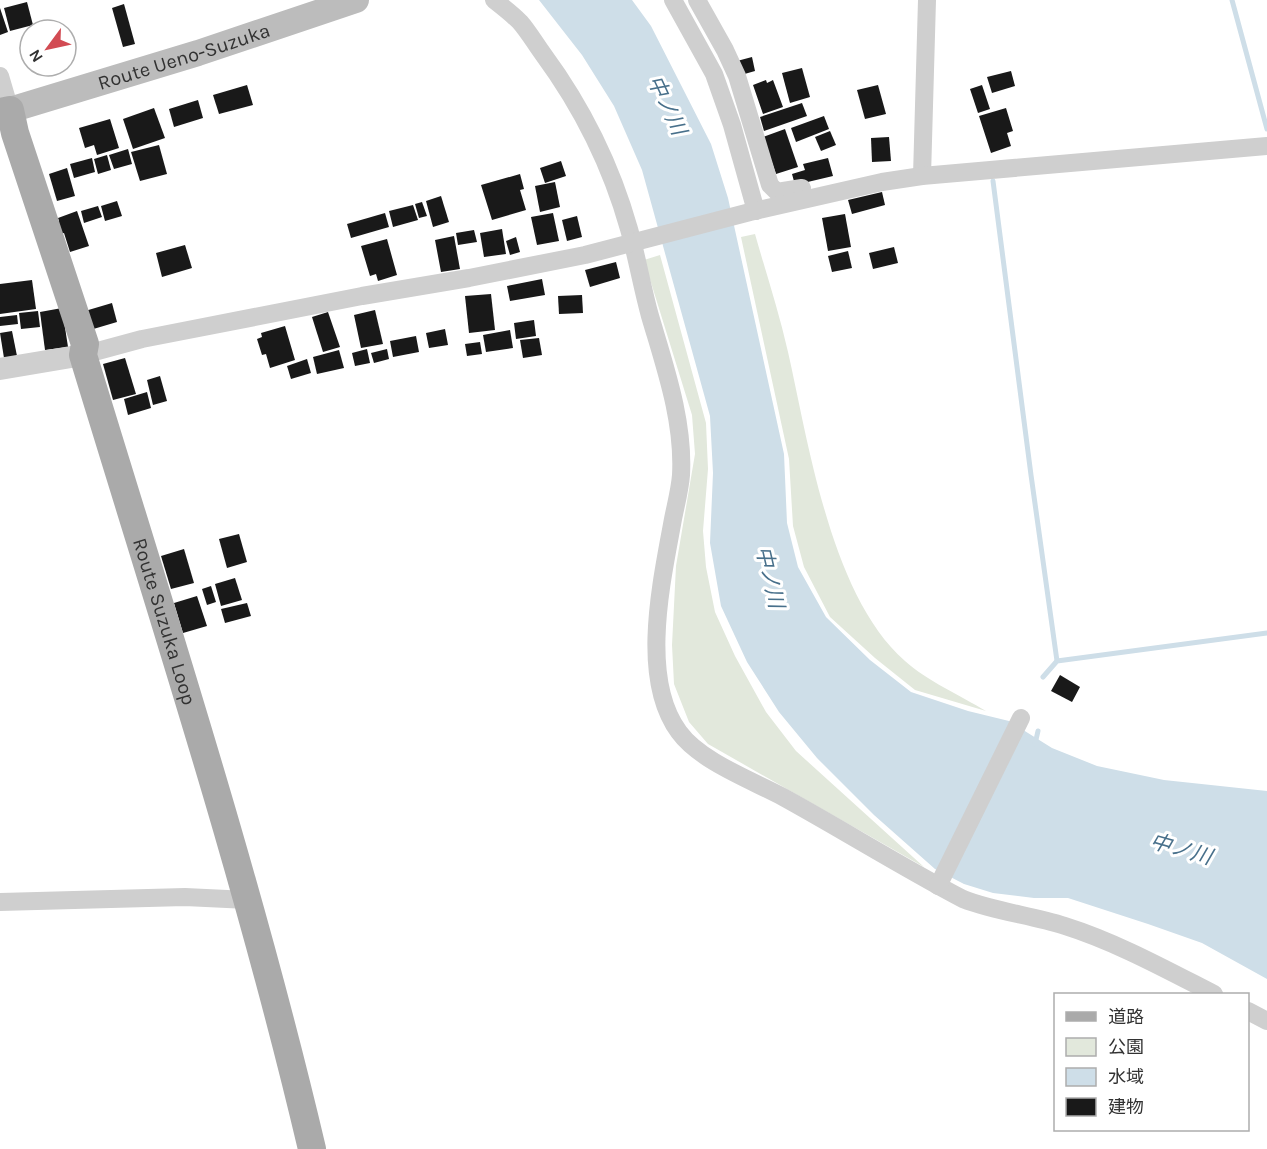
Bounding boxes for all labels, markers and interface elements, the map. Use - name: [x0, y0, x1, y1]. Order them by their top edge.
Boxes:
- north arrow: [18, 18, 78, 78]
- street label: Route Ueno-Suzuka: [95, 18, 273, 94]
- text: N: [25, 46, 47, 66]
- water label: 中ノ川: [643, 71, 692, 140]
- street label: Route Suzuka Loop: [128, 535, 201, 708]
- water label: 中ノ川: [751, 544, 789, 612]
- water label: 中ノ川: [1147, 829, 1217, 870]
- legend: [1054, 993, 1249, 1131]
- text: 道路: [1108, 1006, 1144, 1028]
- text: 公園: [1108, 1036, 1144, 1058]
- text: 水域: [1108, 1066, 1144, 1088]
- text: 建物: [1108, 1096, 1144, 1118]

